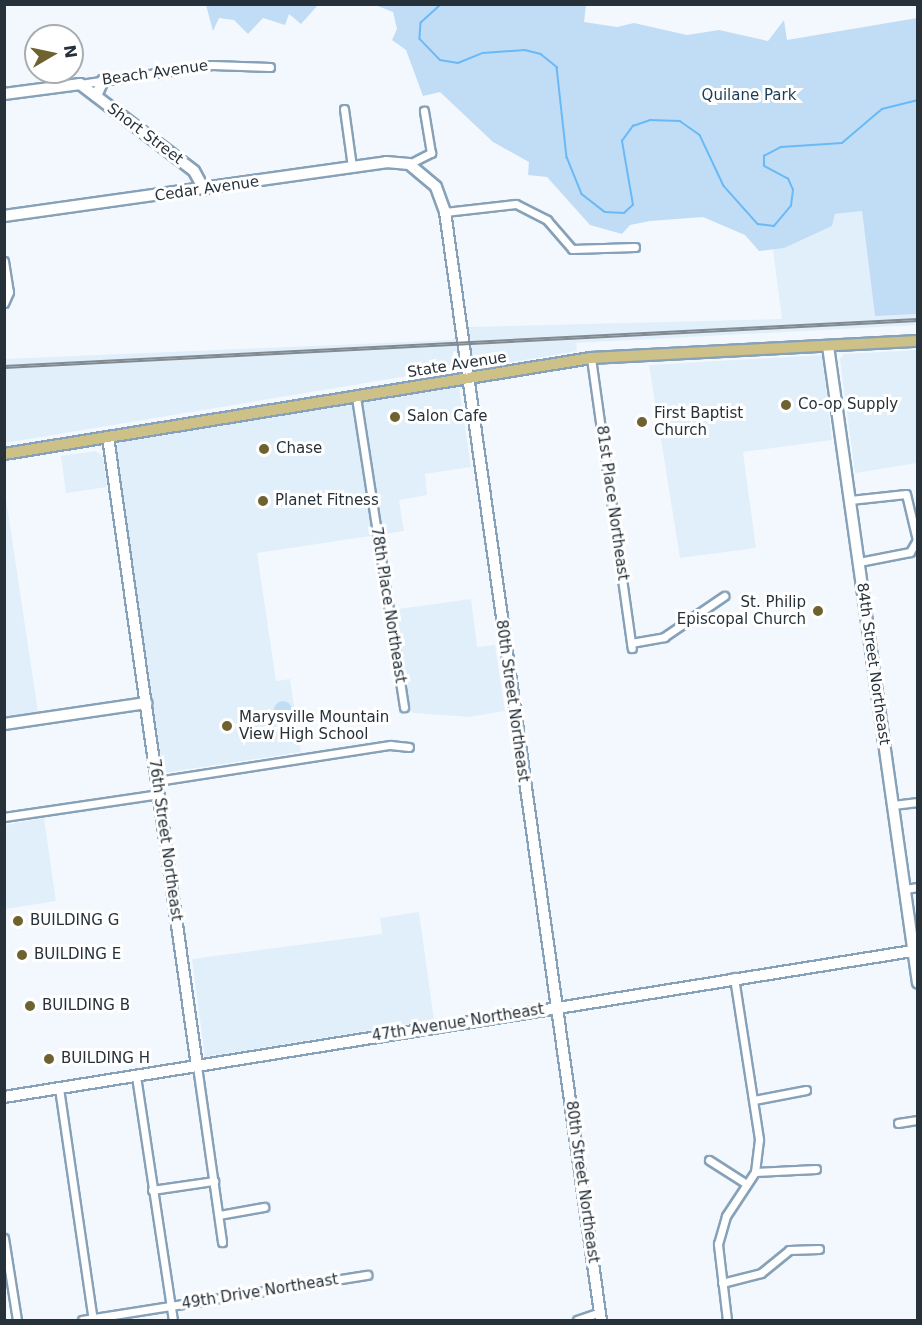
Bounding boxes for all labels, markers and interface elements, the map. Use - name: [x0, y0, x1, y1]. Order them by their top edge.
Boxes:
- north arrow: [24, 24, 84, 84]
- text: N: [60, 43, 81, 60]
- street label: Beach Avenue: [101, 57, 209, 89]
- park label: Quilane Park: [702, 87, 796, 105]
- street label: Short Street: [103, 100, 187, 168]
- street label: Cedar Avenue: [154, 173, 260, 205]
- street label: State Avenue: [406, 348, 508, 382]
- place label: Co-op Supply: [798, 396, 898, 414]
- marker: Co-op Supply: [779, 398, 793, 412]
- place label: First Baptist Church: [654, 404, 743, 439]
- place label: Salon Cafe: [407, 408, 488, 426]
- marker: Salon Cafe: [388, 410, 402, 424]
- marker: First Baptist Church: [635, 415, 649, 429]
- street label: 81st Place Northeast: [592, 424, 632, 582]
- place label: Chase: [276, 440, 322, 458]
- marker: Chase: [257, 442, 271, 456]
- place label: Planet Fitness: [275, 492, 379, 510]
- marker: Planet Fitness: [256, 494, 270, 508]
- street label: 78th Place Northeast: [367, 526, 409, 684]
- street label: 84th Street Northeast: [853, 582, 893, 746]
- place label: St. Philip Episcopal Church: [677, 593, 806, 628]
- marker: St. Philip Episcopal Church: [811, 604, 825, 618]
- street label: 80th Street Northeast: [492, 619, 532, 783]
- place label: Marysville Mountain View High School: [239, 708, 389, 743]
- marker: Marysville Mountain View High School: [220, 719, 234, 733]
- street label: 76th Street Northeast: [145, 758, 185, 922]
- place label: BUILDING G: [30, 912, 119, 930]
- marker: BUILDING G: [11, 914, 25, 928]
- place label: BUILDING E: [34, 946, 121, 964]
- marker: BUILDING E: [15, 948, 29, 962]
- place label: BUILDING B: [42, 997, 130, 1015]
- marker: BUILDING B: [23, 999, 37, 1013]
- street label: 47th Avenue Northeast: [371, 1001, 545, 1045]
- place label: BUILDING H: [61, 1050, 150, 1068]
- marker: BUILDING H: [42, 1052, 56, 1066]
- street label: 80th Street Northeast: [562, 1100, 602, 1264]
- street label: 49th Drive Northeast: [181, 1271, 339, 1313]

